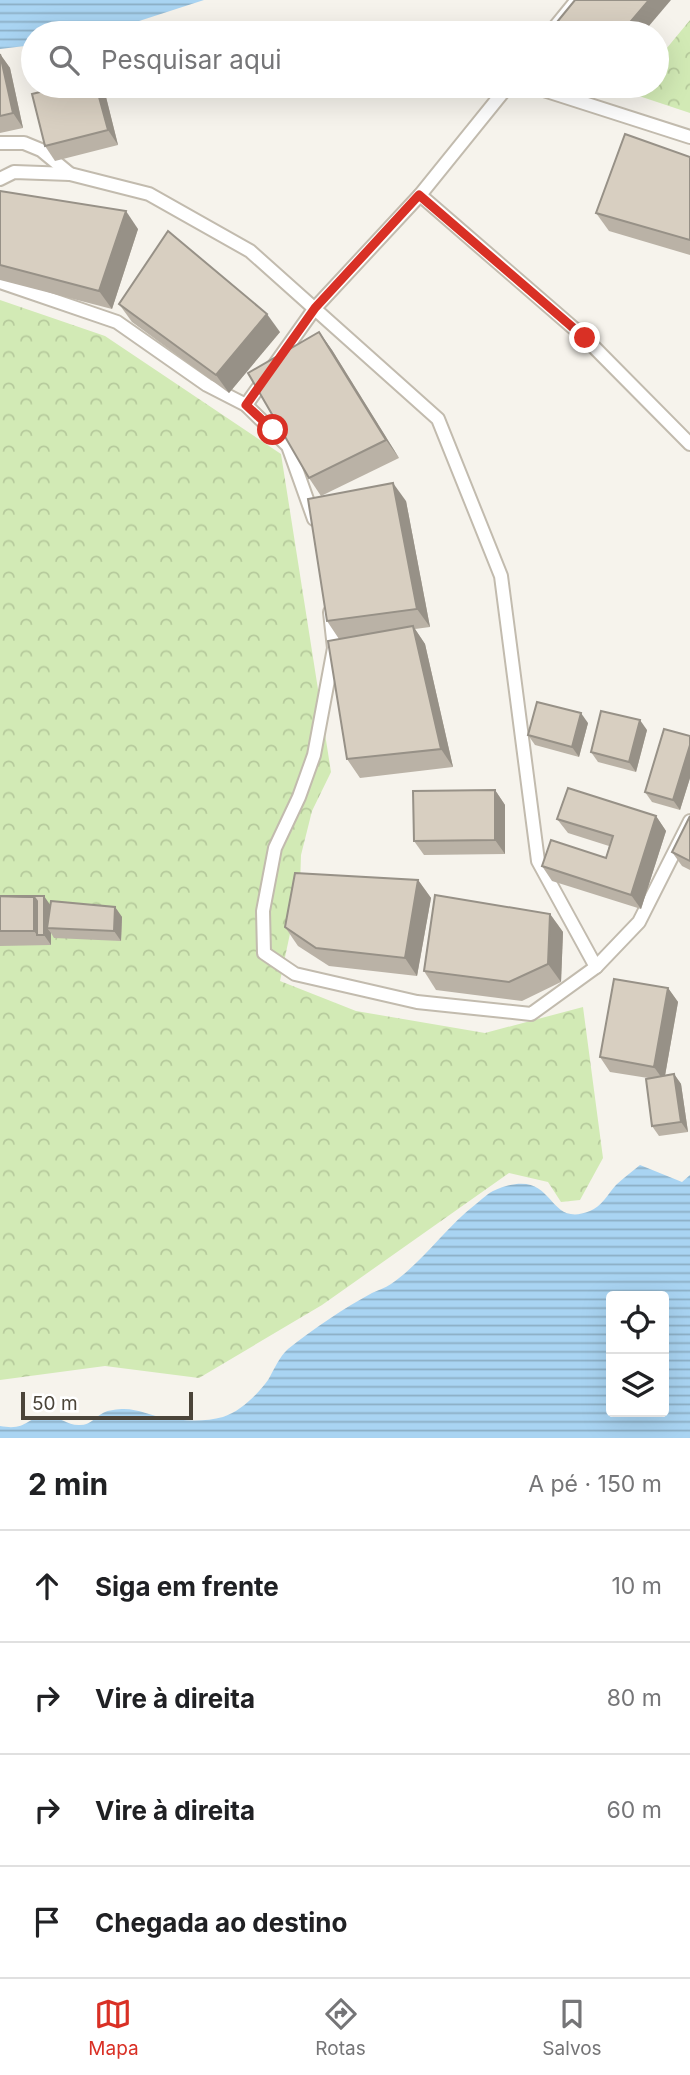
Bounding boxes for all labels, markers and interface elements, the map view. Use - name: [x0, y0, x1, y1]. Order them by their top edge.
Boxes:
- search box: [21, 21, 669, 98]
- icon: search: [45, 41, 83, 79]
- text: Pesquisar aqui: [101, 44, 282, 75]
- route end: [569, 322, 600, 353]
- route start: [257, 414, 288, 445]
- map controls: [606, 1291, 669, 1417]
- button: locate: [606, 1291, 669, 1354]
- button: layers: [606, 1354, 669, 1417]
- scale bar: [21, 1389, 192, 1421]
- text: 50 m: [32, 1392, 78, 1415]
- text: 2 min: [28, 1466, 108, 1502]
- text: A pé · 150 m: [528, 1470, 662, 1498]
- icon: ahead: [28, 1567, 66, 1605]
- text: Siga em frente: [95, 1571, 279, 1602]
- text: 10 m: [612, 1572, 662, 1600]
- icon: right: [28, 1679, 66, 1717]
- text: Vire à direita: [95, 1683, 255, 1714]
- text: 80 m: [607, 1684, 662, 1712]
- icon: right: [28, 1791, 66, 1829]
- text: Vire à direita: [95, 1795, 255, 1826]
- text: 60 m: [607, 1796, 662, 1824]
- icon: arrive: [28, 1903, 66, 1941]
- text: Chegada ao destino: [95, 1907, 347, 1938]
- tab: Mapa: [88, 1995, 139, 2060]
- tab: Rotas: [315, 1995, 366, 2060]
- tab: Salvos: [542, 1995, 602, 2060]

